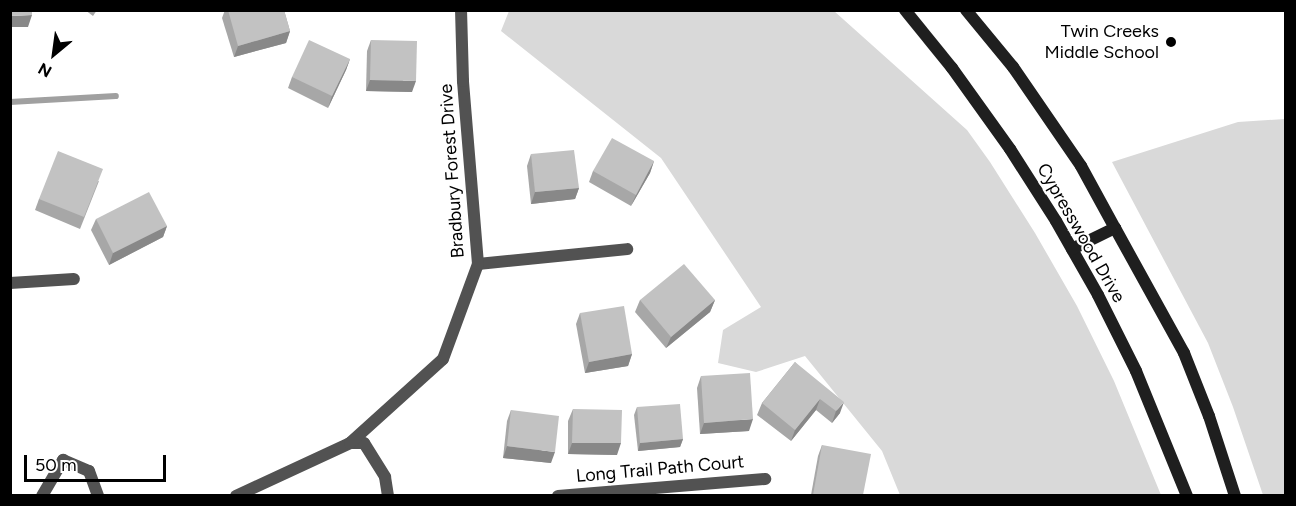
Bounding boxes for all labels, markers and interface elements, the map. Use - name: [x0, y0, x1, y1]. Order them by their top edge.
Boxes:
- place label: Twin Creeks Middle School: [1045, 21, 1159, 63]
- north arrow: [24, 24, 84, 84]
- marker: Twin Creeks Middle School: [1164, 35, 1178, 49]
- text: N: [35, 59, 55, 81]
- street label: Bradbury Forest Drive: [435, 83, 469, 259]
- street label: Cypresswood Drive: [1032, 160, 1130, 306]
- scale bar: [27, 443, 170, 481]
- street label: Long Trail Path Court: [575, 451, 745, 487]
- text: 50 m: [35, 454, 77, 476]

